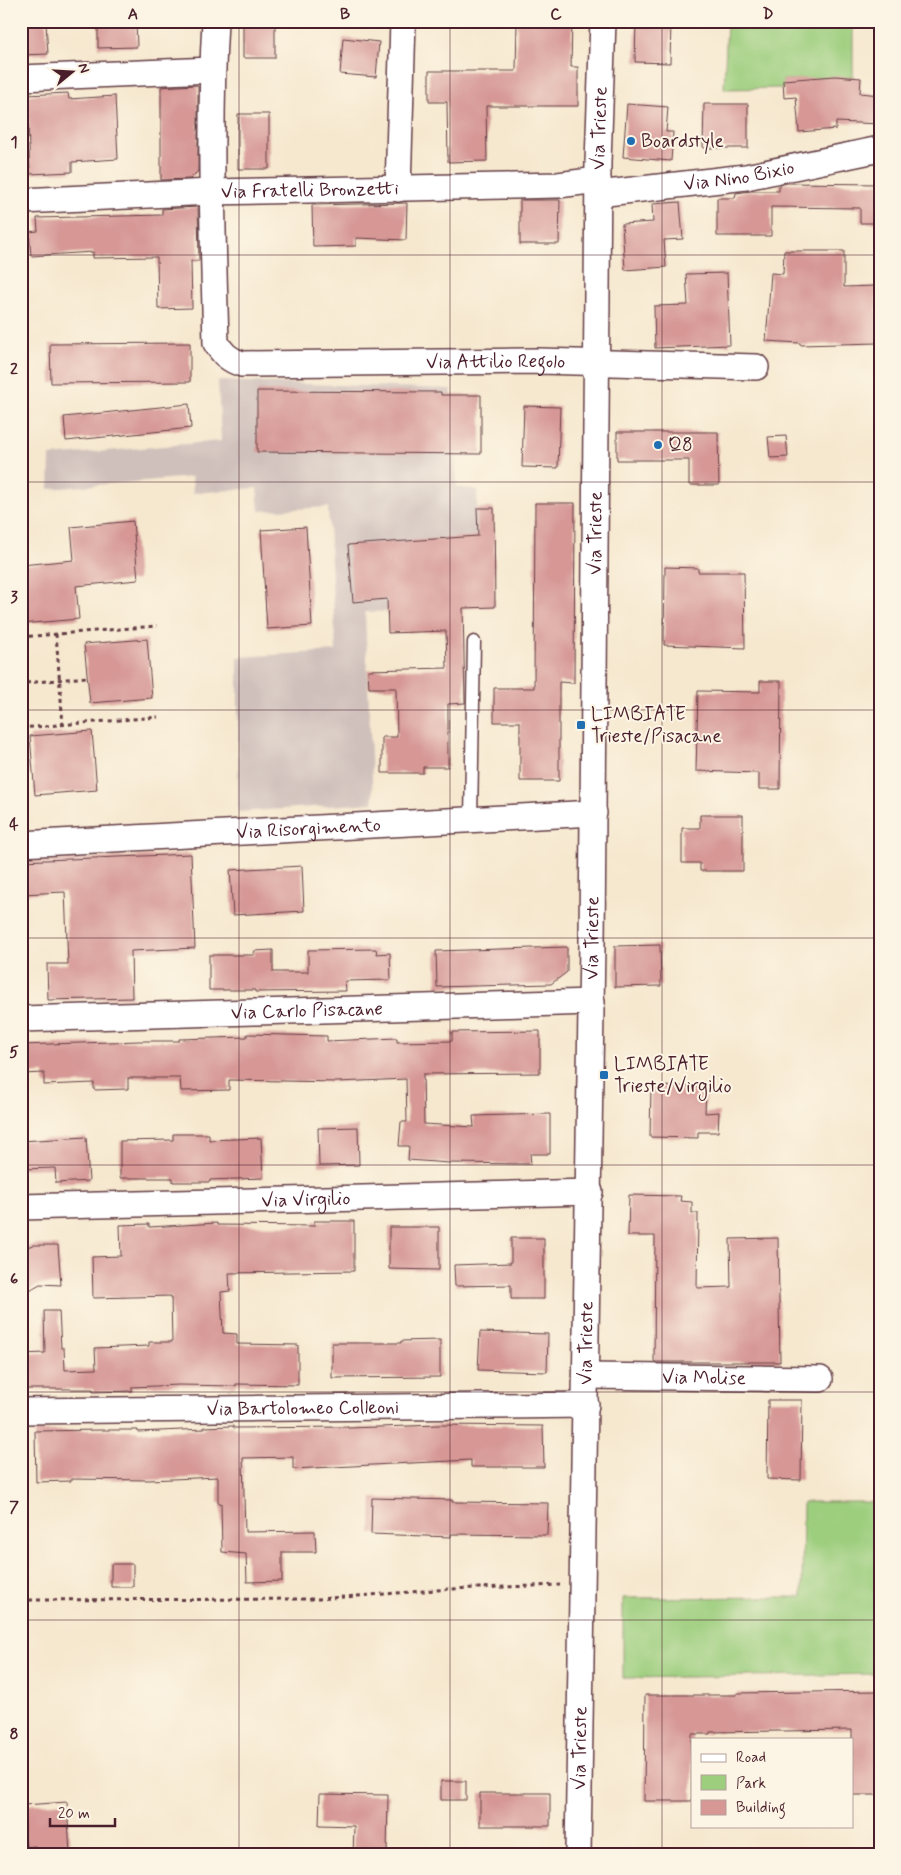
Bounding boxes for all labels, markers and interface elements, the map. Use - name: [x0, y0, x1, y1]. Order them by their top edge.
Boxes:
- text: A: [128, 4, 138, 25]
- text: B: [340, 4, 350, 25]
- text: C: [550, 4, 562, 25]
- text: D: [762, 4, 774, 25]
- north arrow: [48, 48, 98, 98]
- text: N: [73, 61, 93, 76]
- street label: Via Trieste: [585, 86, 613, 170]
- place label: Boardstyle: [641, 129, 724, 155]
- text: 1: [10, 132, 18, 153]
- marker: Boardstyle: [625, 135, 637, 147]
- street label: Via Nino Bixio: [682, 155, 796, 197]
- street label: Via Fratelli Bronzetti: [221, 176, 399, 204]
- street label: Via Attilio Regolo: [426, 348, 566, 377]
- text: 2: [10, 359, 18, 380]
- place label: Q8: [668, 433, 693, 458]
- marker: Q8: [652, 439, 664, 451]
- street label: Via Trieste: [582, 491, 608, 575]
- text: 3: [10, 587, 18, 608]
- place label: LIMBIATE Trieste/Pisacane: [591, 702, 721, 749]
- marker: LIMBIATE Trieste/Pisacane: [575, 719, 587, 731]
- street label: Via Risorgimento: [236, 812, 382, 845]
- text: 4: [9, 814, 19, 835]
- street label: Via Trieste: [579, 896, 605, 980]
- street label: Via Carlo Pisacane: [230, 996, 383, 1025]
- text: 5: [9, 1042, 19, 1063]
- place label: LIMBIATE Trieste/Virgilio: [614, 1052, 732, 1101]
- marker: LIMBIATE Trieste/Virgilio: [598, 1069, 610, 1081]
- street label: Via Virgilio: [261, 1186, 351, 1214]
- text: 6: [10, 1269, 18, 1290]
- street label: Via Trieste: [573, 1301, 599, 1385]
- street label: Via Molise: [662, 1364, 746, 1391]
- street label: Via Bartolomeo Colleoni: [207, 1394, 399, 1422]
- text: 7: [9, 1497, 19, 1518]
- street label: Via Trieste: [566, 1706, 593, 1790]
- text: 8: [9, 1724, 19, 1745]
- legend: [691, 1738, 854, 1828]
- text: Road: [736, 1748, 766, 1768]
- text: Park: [736, 1774, 766, 1794]
- scale bar: [50, 1795, 115, 1827]
- text: Building: [736, 1798, 786, 1819]
- text: 20 m: [58, 1804, 90, 1824]

